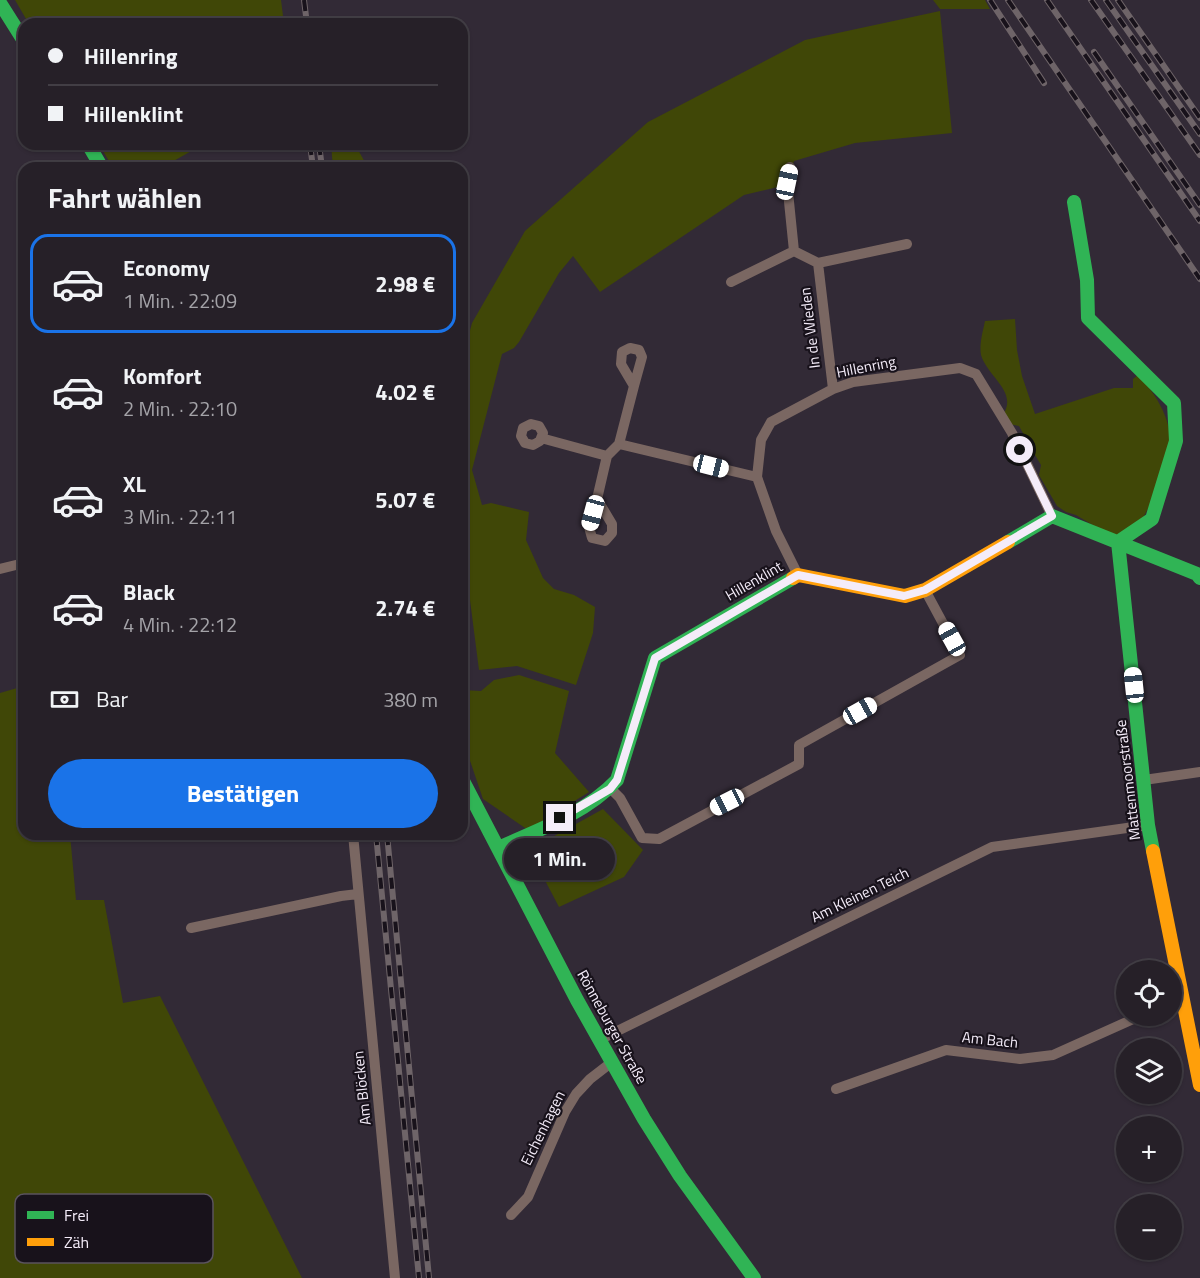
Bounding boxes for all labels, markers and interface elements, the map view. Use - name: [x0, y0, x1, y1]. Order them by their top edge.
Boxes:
- text: Hillenring: [84, 39, 178, 73]
- text: Hillenklint: [84, 97, 183, 131]
- car: [774, 163, 800, 201]
- text: Fahrt wählen: [48, 177, 202, 218]
- text: Economy: [123, 251, 210, 285]
- icon: car: [51, 257, 105, 311]
- text: 2.98 €: [375, 267, 435, 301]
- text: 1 Min. · 22:09: [123, 285, 237, 316]
- street label: In de Wieden: [793, 286, 826, 370]
- street label: Hillenring: [834, 349, 898, 384]
- text: Komfort: [123, 359, 202, 393]
- icon: car: [51, 365, 105, 419]
- text: 4.02 €: [375, 375, 435, 409]
- text: 2 Min. · 22:10: [123, 393, 237, 424]
- route start: [1006, 436, 1033, 463]
- car: [691, 453, 731, 479]
- text: XL: [123, 467, 146, 501]
- icon: car: [51, 473, 105, 527]
- text: 5.07 €: [375, 483, 435, 517]
- car: [580, 493, 606, 533]
- text: 3 Min. · 22:11: [123, 501, 237, 532]
- street label: Hillenklint: [721, 554, 787, 606]
- text: Black: [123, 575, 175, 609]
- icon: car: [51, 581, 105, 635]
- text: 2.74 €: [375, 591, 435, 625]
- text: 4 Min. · 22:12: [123, 609, 237, 640]
- car: [935, 619, 969, 659]
- car: [1123, 666, 1145, 704]
- text: Bar: [96, 682, 128, 716]
- icon: cash: [48, 683, 81, 716]
- text: 380 m: [383, 684, 438, 715]
- car: [840, 694, 880, 728]
- street label: Mattenmoorstraße: [1109, 719, 1146, 842]
- button: Bestätigen: [48, 759, 438, 828]
- car: [707, 786, 747, 818]
- route end: [546, 804, 573, 831]
- callout: 1 Min.: [504, 839, 616, 881]
- text: 1 Min.: [532, 843, 587, 874]
- street label: Am Kleinen Teich: [807, 861, 913, 928]
- map controls: [1116, 960, 1182, 1260]
- button: locate: [1116, 960, 1182, 1026]
- street label: Rönneburger Straße: [571, 965, 653, 1088]
- street label: Am Bach: [961, 1025, 1019, 1054]
- button: layers: [1116, 1038, 1182, 1104]
- street label: Am Blöcken: [346, 1050, 377, 1126]
- street label: Eichenhagen: [515, 1086, 571, 1169]
- button: +: [1116, 1116, 1182, 1182]
- legend: [15, 1194, 213, 1263]
- button: −: [1116, 1194, 1182, 1260]
- text: Frei: [64, 1203, 89, 1227]
- text: Zäh: [64, 1230, 89, 1254]

